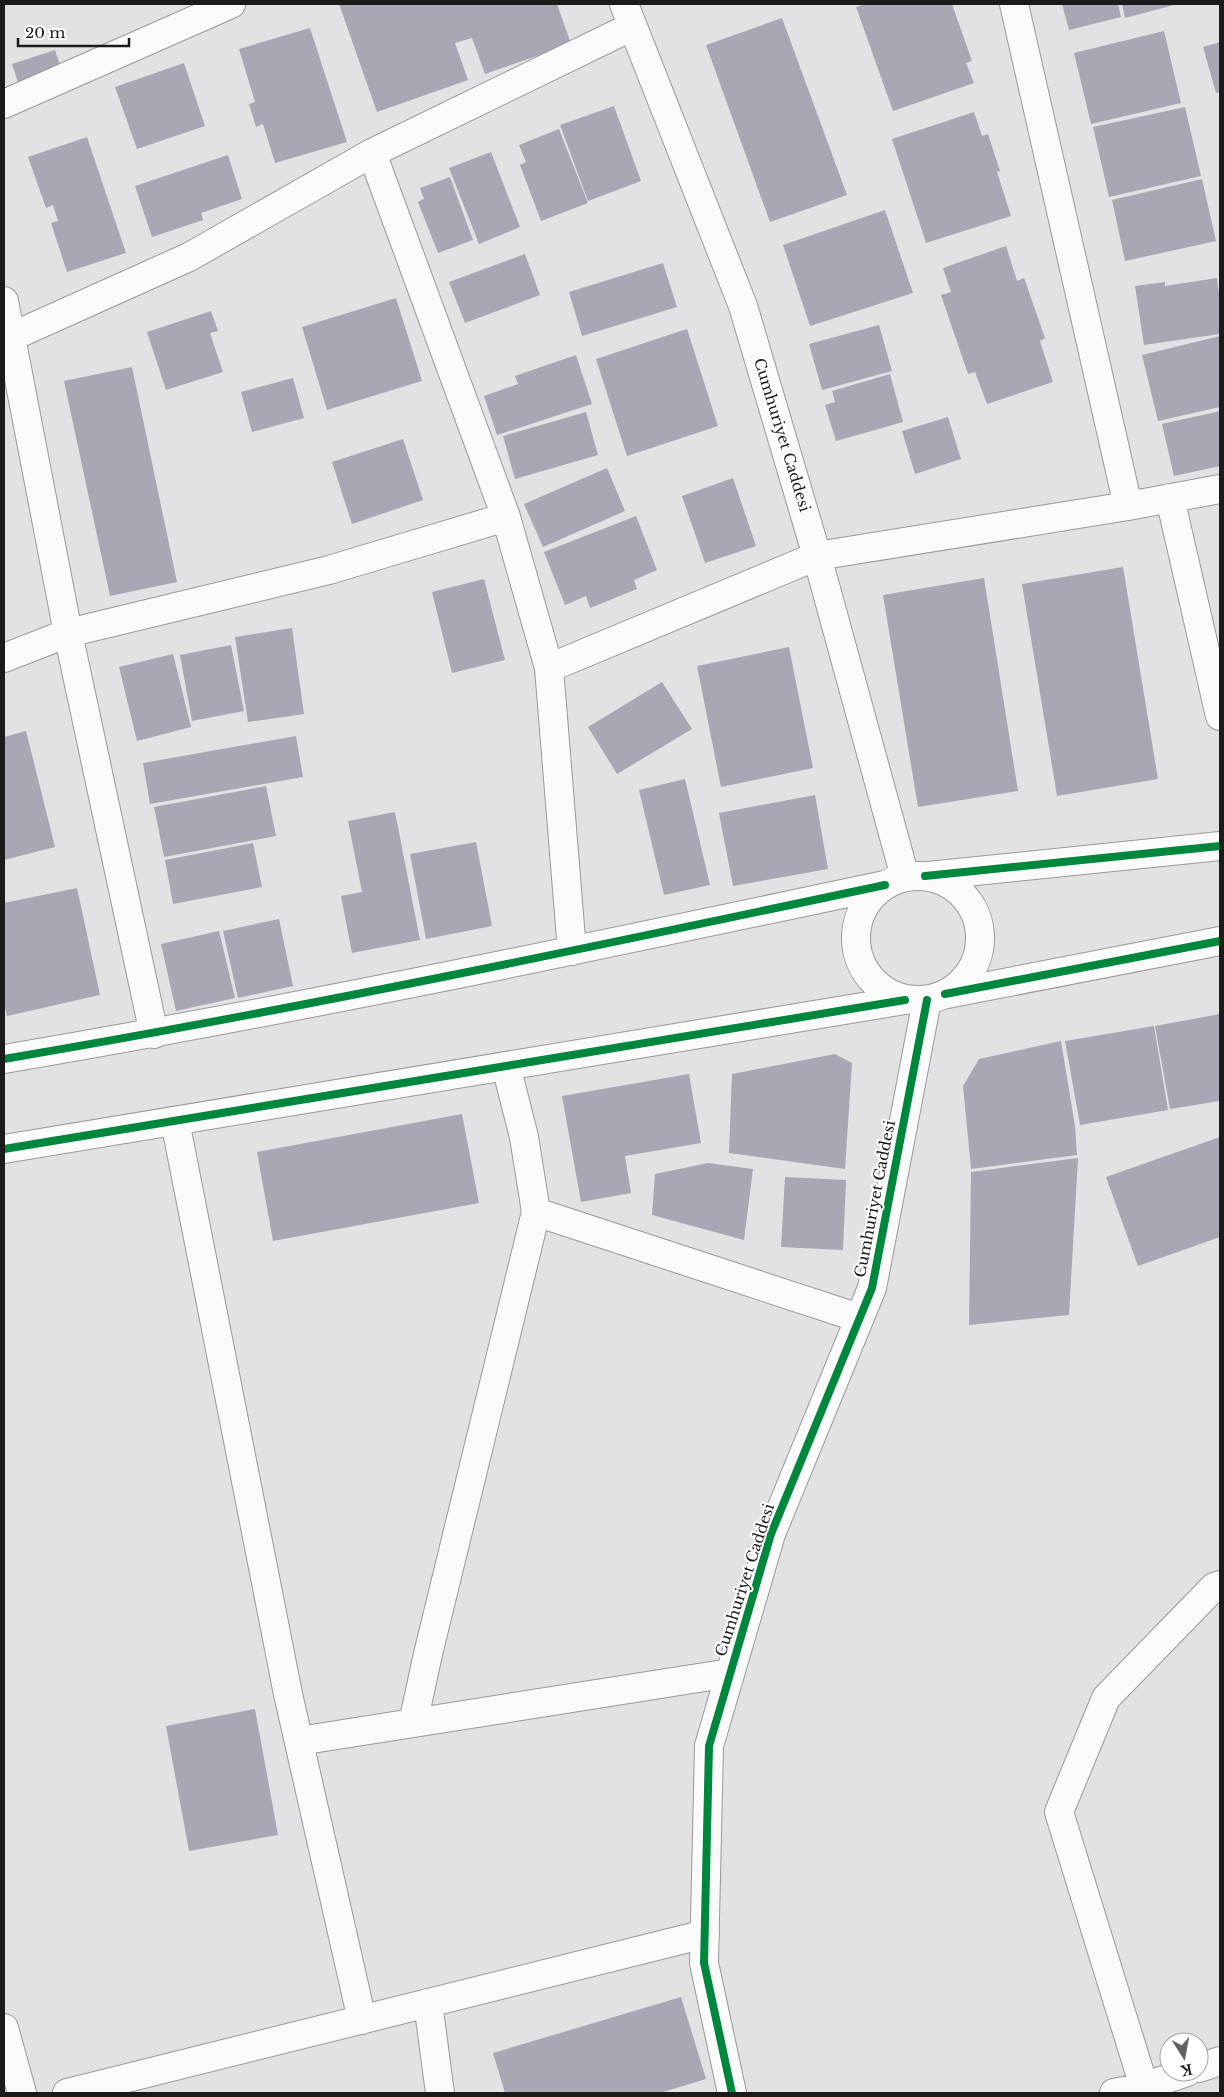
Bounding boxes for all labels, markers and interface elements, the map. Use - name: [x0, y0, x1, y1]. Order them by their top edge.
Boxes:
- scale bar: [18, 15, 129, 47]
- text: 20 m: [25, 23, 65, 42]
- street label: Cumhuriyet Caddesi: [750, 356, 815, 514]
- street label: Cumhuriyet Caddesi: [850, 1119, 899, 1279]
- street label: Cumhuriyet Caddesi: [711, 1501, 778, 1659]
- north arrow: [1159, 2032, 1209, 2082]
- text: K: [1179, 2060, 1194, 2080]

